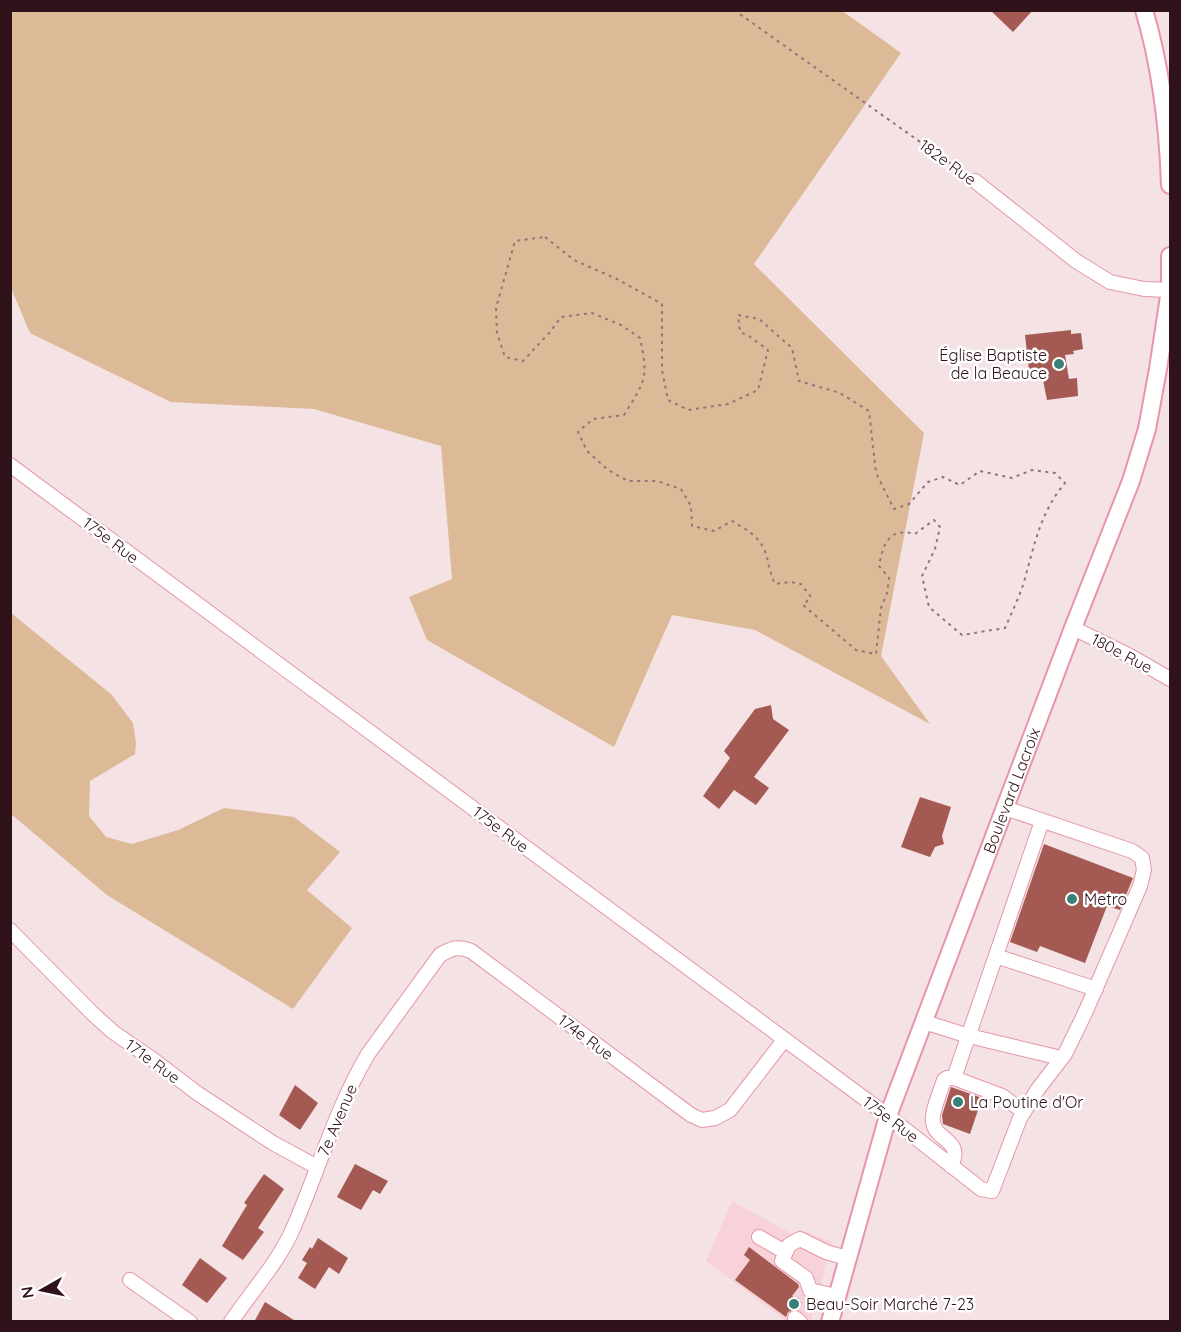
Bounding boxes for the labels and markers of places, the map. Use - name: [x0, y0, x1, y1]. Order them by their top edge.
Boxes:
- place label: Église Baptiste de la Beauce: [939, 345, 1047, 383]
- marker: Église Baptiste de la Beauce: [1052, 357, 1066, 371]
- place label: Metro: [1084, 889, 1127, 909]
- marker: Metro: [1065, 892, 1079, 906]
- place label: La Poutine d'Or: [970, 1092, 1083, 1112]
- marker: La Poutine d'Or: [951, 1095, 965, 1109]
- place label: Beau-Soir Marché 7-23: [806, 1294, 974, 1314]
- marker: Beau-Soir Marché 7-23: [787, 1297, 801, 1311]

